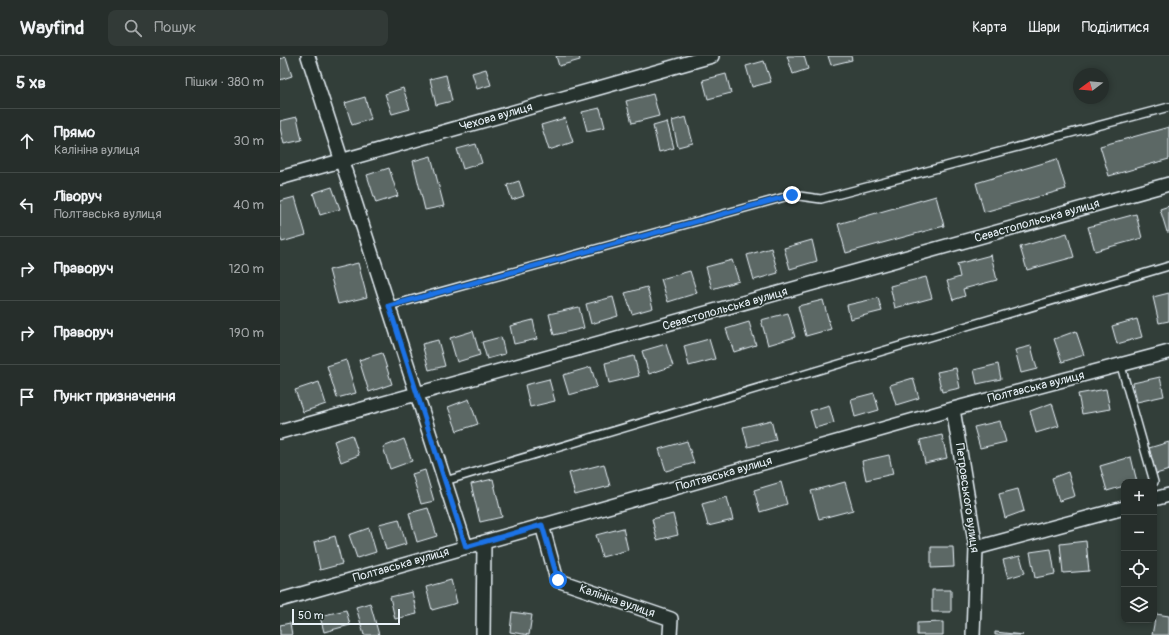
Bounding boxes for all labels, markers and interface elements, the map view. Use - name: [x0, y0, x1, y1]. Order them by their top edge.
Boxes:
- search box: [108, 10, 388, 46]
- text: Wayfind: [20, 16, 84, 40]
- icon: search: [122, 17, 144, 39]
- text: Пошук: [154, 18, 196, 37]
- text: Карта: [972, 19, 1007, 36]
- text: Шари: [1029, 19, 1060, 36]
- text: Поділитися: [1082, 19, 1149, 36]
- north arrow: [1073, 68, 1109, 104]
- text: 5 хв: [16, 72, 46, 93]
- text: Пішки · 380 m: [185, 74, 264, 90]
- street label: Чехова вулиця: [458, 99, 535, 135]
- text: Прямо: [54, 123, 95, 142]
- icon: ahead: [16, 130, 38, 152]
- text: 30 m: [234, 133, 264, 149]
- text: Калініна вулиця: [54, 142, 140, 158]
- route end: [783, 186, 801, 204]
- text: Ліворуч: [54, 187, 102, 206]
- icon: left: [16, 194, 38, 216]
- street label: Севастопольська вулиця: [973, 196, 1102, 246]
- text: 40 m: [233, 197, 264, 213]
- text: Полтавська вулиця: [54, 206, 162, 222]
- icon: right: [16, 258, 38, 280]
- text: Праворуч: [54, 259, 114, 278]
- text: 120 m: [228, 261, 264, 277]
- street label: Севастопольська вулиця: [661, 284, 790, 334]
- icon: right: [16, 322, 38, 344]
- text: Праворуч: [54, 323, 114, 342]
- text: 190 m: [229, 325, 264, 341]
- street label: Полтавська вулиця: [986, 368, 1086, 406]
- icon: arrive: [16, 386, 38, 408]
- text: Пункт призначення: [54, 387, 175, 406]
- street label: Петровського вулиця: [952, 442, 982, 554]
- street label: Полтавська вулиця: [674, 453, 774, 495]
- map controls: [1121, 479, 1157, 623]
- button: +: [1121, 479, 1157, 515]
- button: −: [1121, 515, 1157, 551]
- street label: Полтавська вулиця: [351, 544, 451, 586]
- button: locate: [1121, 551, 1157, 587]
- route start: [549, 571, 567, 589]
- street label: Калініна вулиця: [577, 581, 657, 621]
- button: layers: [1121, 587, 1157, 623]
- scale bar: [292, 607, 400, 626]
- text: 50 m: [298, 609, 324, 622]

